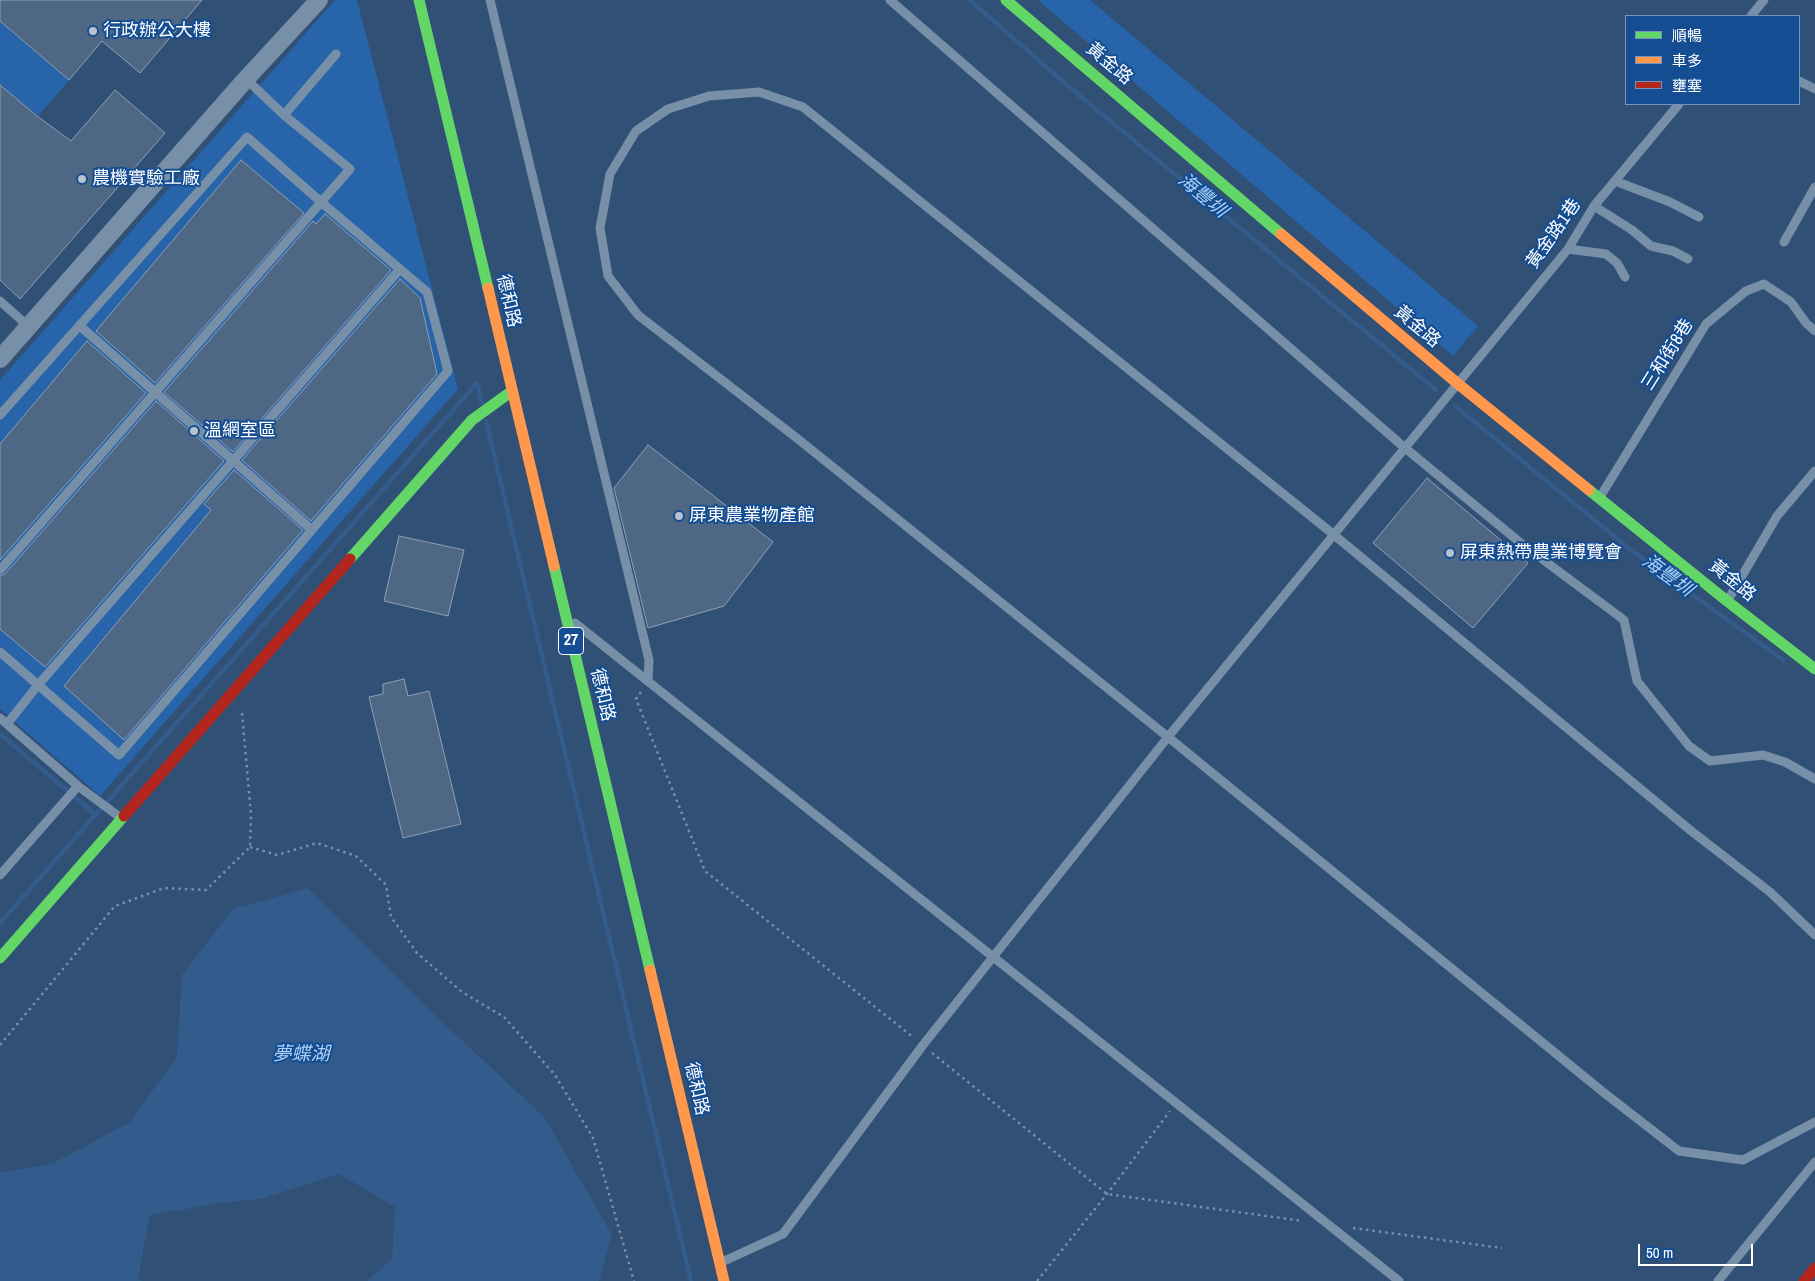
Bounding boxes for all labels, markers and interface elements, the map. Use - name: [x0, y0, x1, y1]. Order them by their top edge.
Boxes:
- legend: [1625, 15, 1800, 105]
- place label: 行政辦公大樓: [103, 20, 211, 42]
- marker: 行政辦公大樓: [87, 25, 99, 37]
- text: 順暢: [1672, 25, 1702, 46]
- street label: 黃金路: [1081, 38, 1137, 90]
- text: 車多: [1672, 50, 1702, 71]
- text: 壅塞: [1672, 75, 1702, 96]
- place label: 農機實驗工廠: [92, 168, 200, 190]
- water label: 海豐圳: [1173, 169, 1231, 223]
- marker: 農機實驗工廠: [76, 173, 88, 185]
- street label: 黃金路1巷: [1522, 195, 1586, 273]
- street label: 德和路: [491, 272, 525, 330]
- street label: 黃金路: [1389, 301, 1445, 353]
- street label: 三和街8巷: [1638, 315, 1698, 395]
- place label: 溫網室區: [204, 420, 276, 442]
- marker: 溫網室區: [188, 425, 200, 437]
- place label: 屏東農業物產館: [689, 505, 815, 527]
- marker: 屏東農業物產館: [673, 510, 685, 522]
- place label: 屏東熱帶農業博覽會: [1460, 542, 1622, 564]
- marker: 屏東熱帶農業博覽會: [1444, 547, 1456, 559]
- water label: 海豐圳: [1637, 550, 1697, 602]
- street label: 黃金路: [1704, 556, 1760, 606]
- road number: 27: [558, 627, 584, 654]
- street label: 德和路: [585, 666, 619, 724]
- water label: 夢蝶湖: [273, 1044, 329, 1066]
- street label: 德和路: [679, 1060, 713, 1118]
- scale bar: [1640, 1234, 1755, 1266]
- text: 50 m: [1646, 1242, 1673, 1263]

